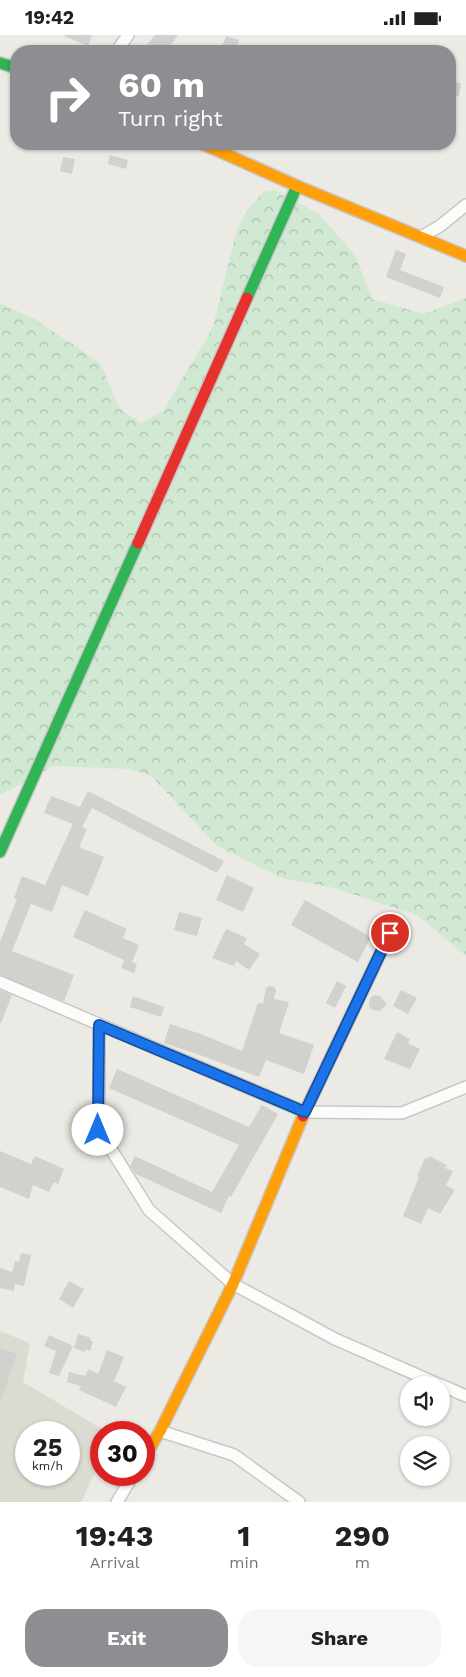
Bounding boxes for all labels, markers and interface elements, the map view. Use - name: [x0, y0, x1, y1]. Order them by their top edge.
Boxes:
- text: 19:42: [25, 6, 74, 29]
- text: 60 m: [118, 64, 205, 106]
- icon: right: [35, 65, 100, 130]
- text: Turn right: [118, 106, 223, 131]
- pin: [369, 912, 411, 954]
- icon: arrive: [376, 919, 404, 947]
- position arrow: [71, 1103, 123, 1155]
- map controls: [400, 1376, 450, 1486]
- button: sound: [400, 1376, 450, 1426]
- speed limit sign: 30: [90, 1421, 155, 1486]
- text: 25: [33, 1433, 62, 1462]
- button: layers: [400, 1436, 450, 1486]
- text: km/h: [32, 1459, 63, 1473]
- text: 19:43: [76, 1518, 153, 1553]
- text: 1: [238, 1518, 250, 1553]
- text: 290: [335, 1518, 390, 1553]
- text: Arrival: [90, 1553, 140, 1572]
- text: min: [229, 1553, 259, 1572]
- text: m: [355, 1553, 370, 1572]
- button: Exit: [25, 1609, 228, 1667]
- button: Share: [238, 1609, 441, 1667]

